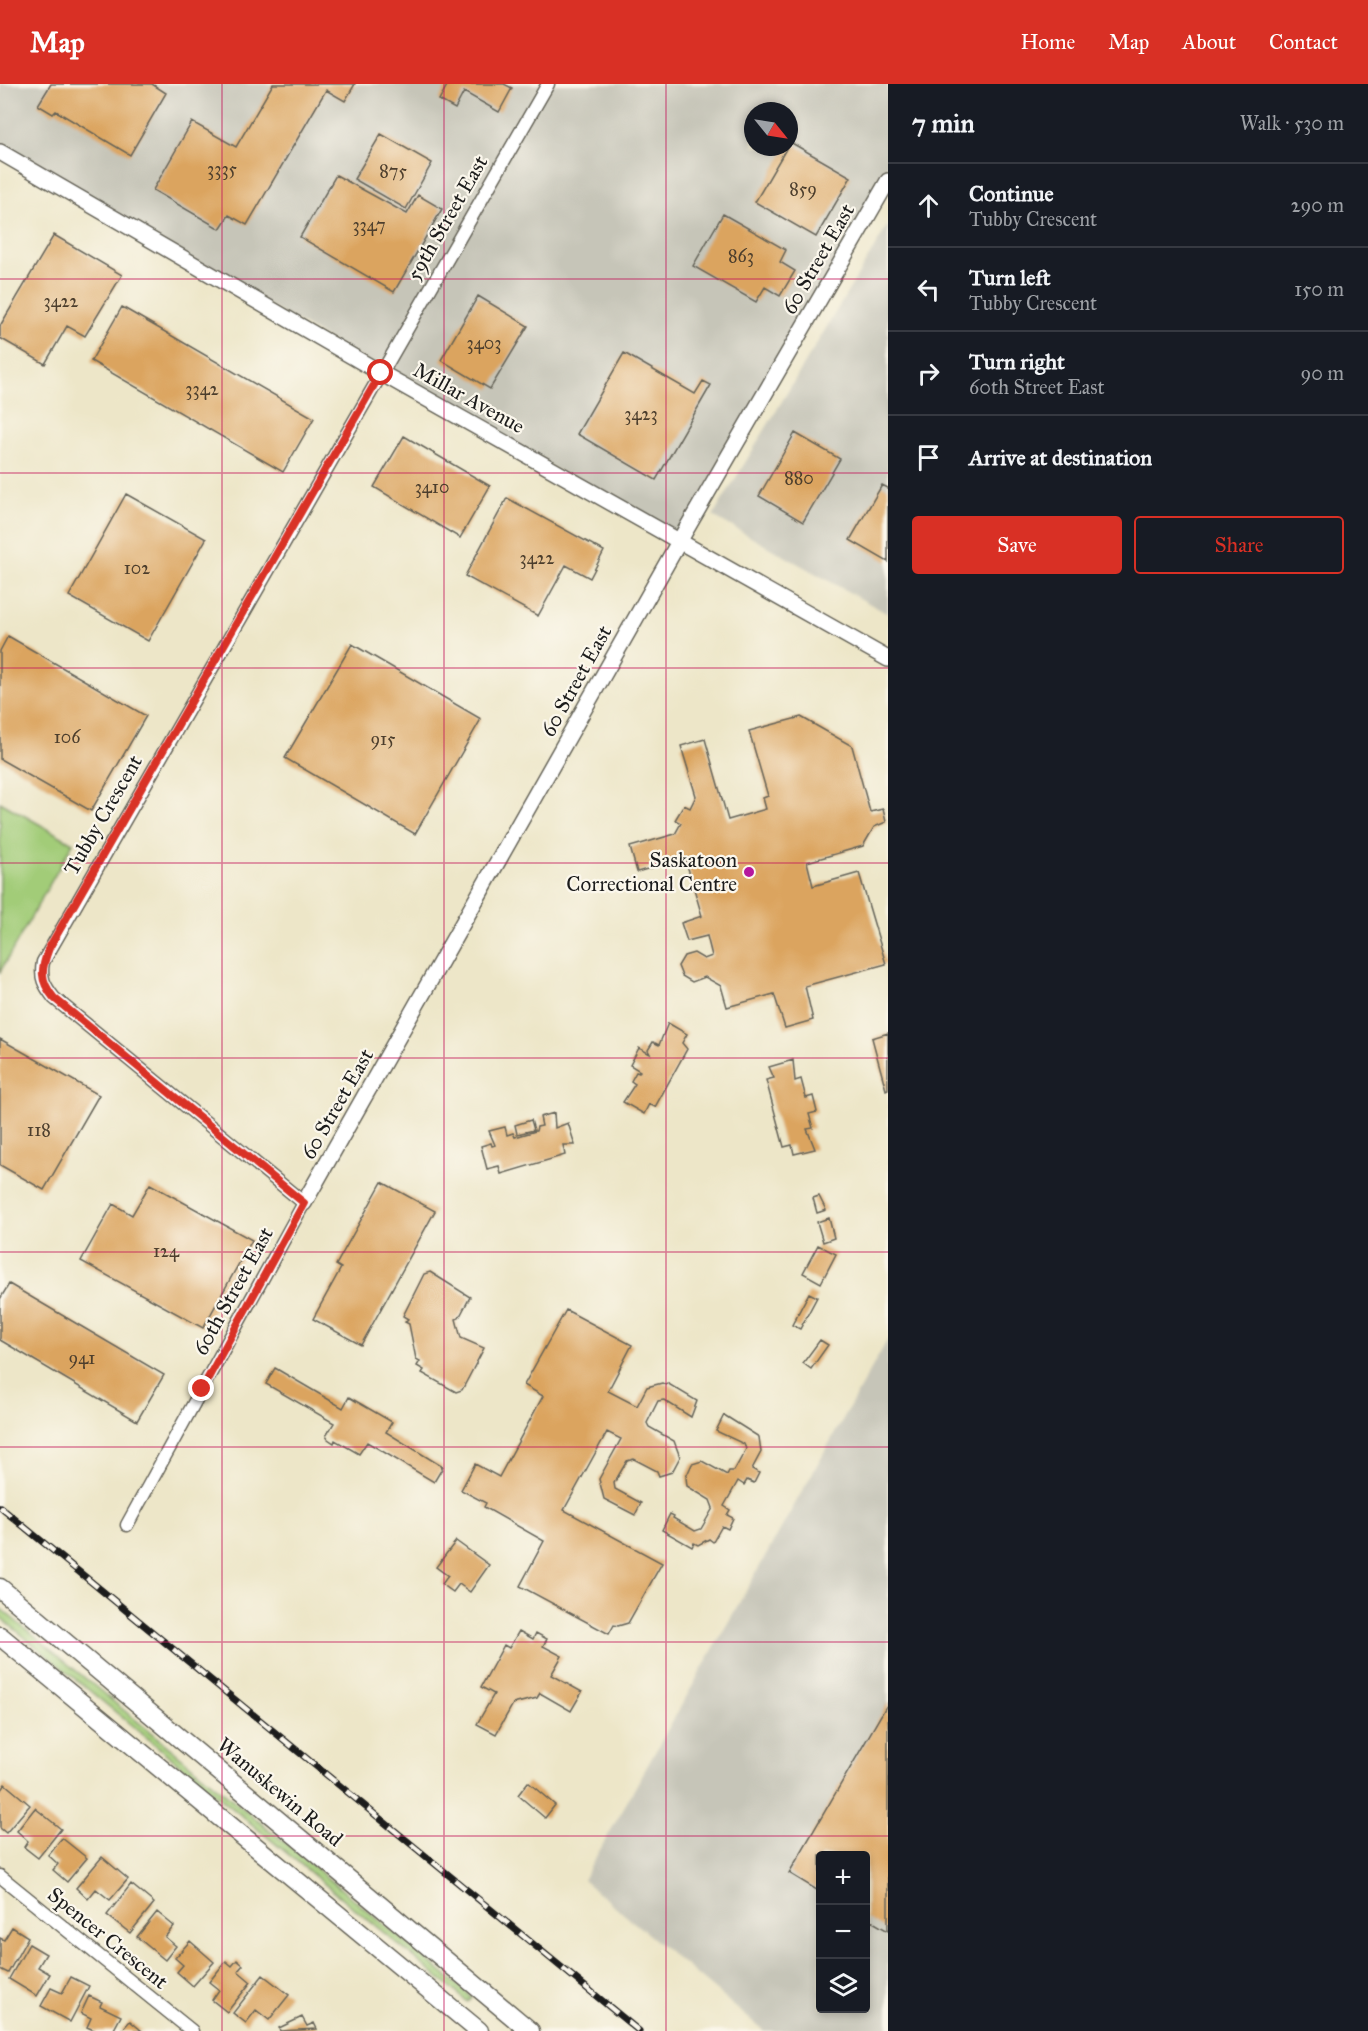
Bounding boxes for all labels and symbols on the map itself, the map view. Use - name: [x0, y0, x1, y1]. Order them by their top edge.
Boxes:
- north arrow: [744, 102, 798, 156]
- street label: 59th Street East: [401, 150, 494, 285]
- house number: 3335: [207, 158, 238, 180]
- house number: 875: [379, 160, 407, 182]
- house number: 859: [789, 178, 817, 200]
- street label: 60 Street East: [776, 199, 860, 319]
- house number: 3347: [352, 214, 386, 236]
- house number: 863: [728, 245, 754, 267]
- house number: 3422: [44, 290, 79, 312]
- house number: 3403: [467, 332, 501, 354]
- street label: Millar Avenue: [409, 357, 529, 439]
- route start: [367, 359, 393, 385]
- house number: 3342: [185, 378, 219, 400]
- house number: 3423: [624, 403, 658, 425]
- house number: 880: [784, 467, 814, 489]
- house number: 3410: [415, 476, 449, 498]
- house number: 3422: [520, 547, 555, 569]
- house number: 102: [124, 557, 150, 579]
- street label: 60 Street East: [535, 620, 618, 741]
- house number: 106: [54, 726, 81, 748]
- house number: 915: [371, 728, 396, 750]
- street label: Tubby Crescent: [58, 750, 148, 880]
- place label: Saskatoon Correctional Centre: [566, 847, 737, 897]
- marker: Saskatoon Correctional Centre: [742, 865, 756, 879]
- street label: 60 Street East: [295, 1044, 379, 1164]
- house number: 118: [27, 1119, 51, 1141]
- street label: 60th Street East: [187, 1222, 279, 1360]
- house number: 124: [153, 1240, 180, 1262]
- house number: 941: [69, 1347, 95, 1369]
- route end: [188, 1375, 214, 1401]
- street label: Wanuskewin Road: [212, 1732, 349, 1852]
- street label: Spencer Crescent: [43, 1881, 174, 1995]

